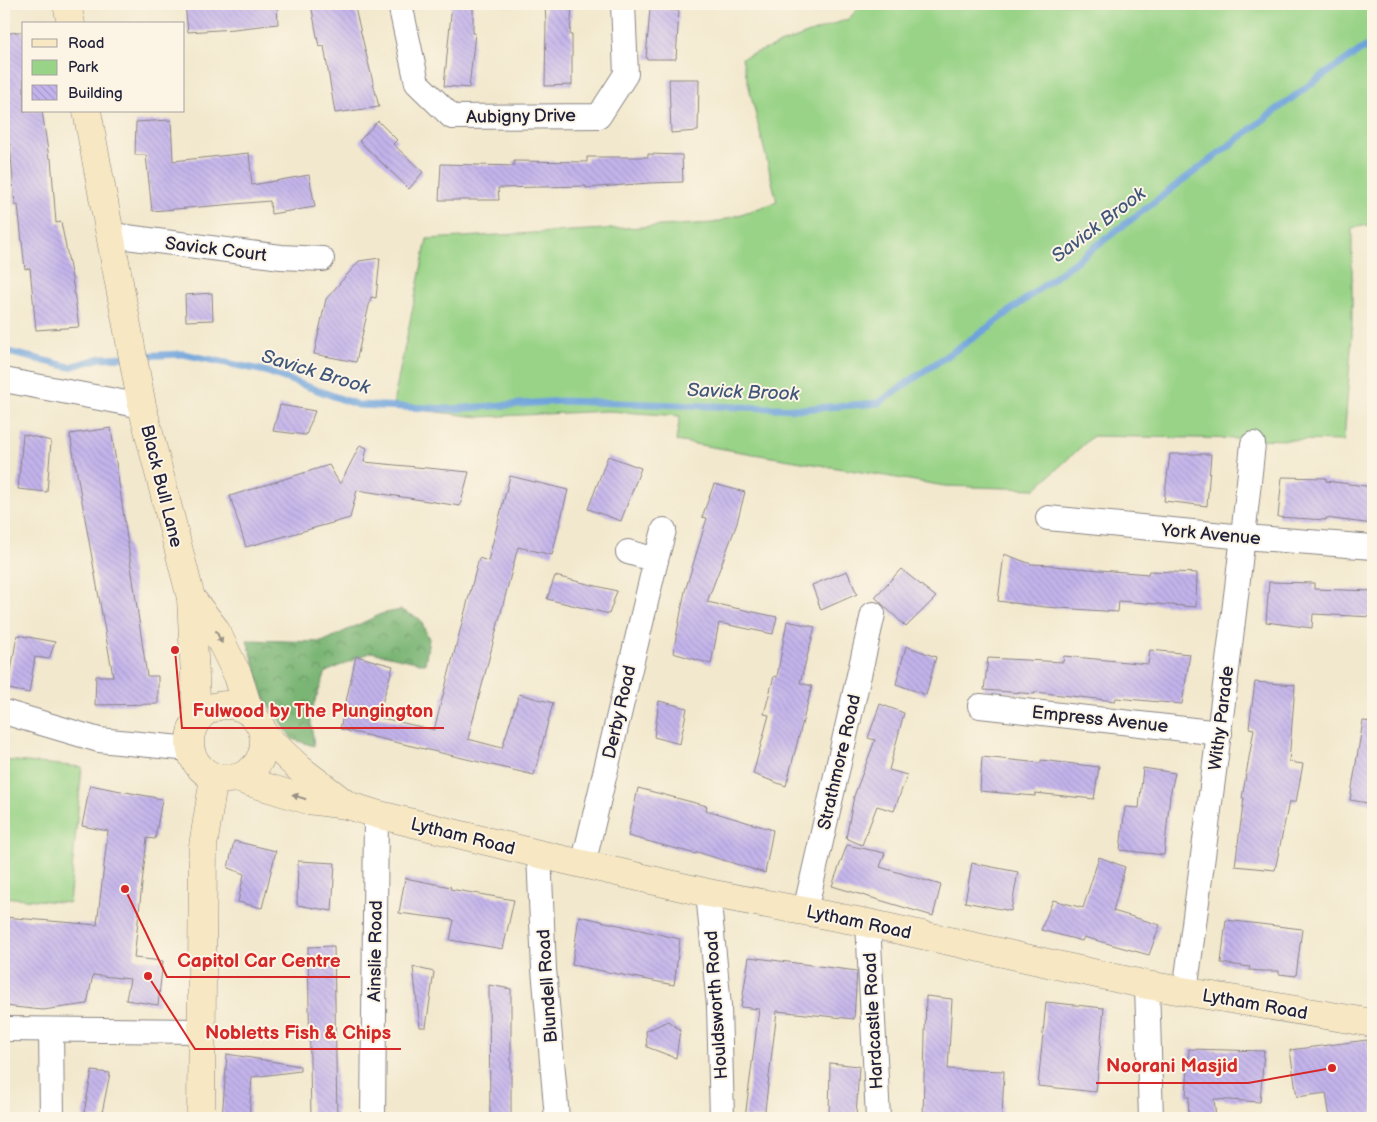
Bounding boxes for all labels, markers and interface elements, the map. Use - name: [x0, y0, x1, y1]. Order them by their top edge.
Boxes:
- legend: [22, 22, 185, 112]
- text: Road: [68, 34, 104, 53]
- text: Park: [68, 58, 99, 77]
- text: Building: [68, 84, 123, 103]
- street label: Aubigny Drive: [466, 105, 576, 128]
- water label: Savick Brook: [1047, 182, 1151, 268]
- street label: Savick Court: [164, 233, 268, 266]
- water label: Savick Brook: [259, 345, 373, 400]
- water label: Savick Brook: [687, 379, 800, 406]
- street label: Black Bull Lane: [136, 423, 187, 550]
- street label: York Avenue: [1159, 520, 1262, 549]
- one-way arrow: [215, 630, 223, 645]
- street label: Derby Road: [599, 663, 640, 761]
- street label: Withy Parade: [1205, 664, 1238, 772]
- street label: Strathmore Road: [814, 692, 865, 832]
- callout: Fulwood by The Plungington: [182, 694, 444, 728]
- text: Fulwood by The Plungington: [193, 700, 433, 723]
- street label: Empress Avenue: [1031, 702, 1170, 737]
- one-way arrow: [292, 793, 307, 801]
- street label: Lytham Road: [409, 813, 517, 860]
- street label: Ainslie Road: [364, 900, 387, 1002]
- street label: Lytham Road: [805, 901, 913, 944]
- street label: Blundell Road: [533, 928, 562, 1044]
- street label: Houldsworth Road: [701, 930, 732, 1080]
- callout: Capitol Car Centre: [167, 943, 350, 977]
- text: Capitol Car Centre: [177, 950, 341, 973]
- street label: Hardcastle Road: [859, 952, 888, 1090]
- street label: Lytham Road: [1201, 985, 1309, 1024]
- callout: Nobletts Fish & Chips: [195, 1015, 401, 1049]
- text: Nobletts Fish & Chips: [205, 1022, 391, 1045]
- callout: Noorani Masjid: [1096, 1049, 1248, 1083]
- text: Noorani Masjid: [1106, 1055, 1238, 1078]

